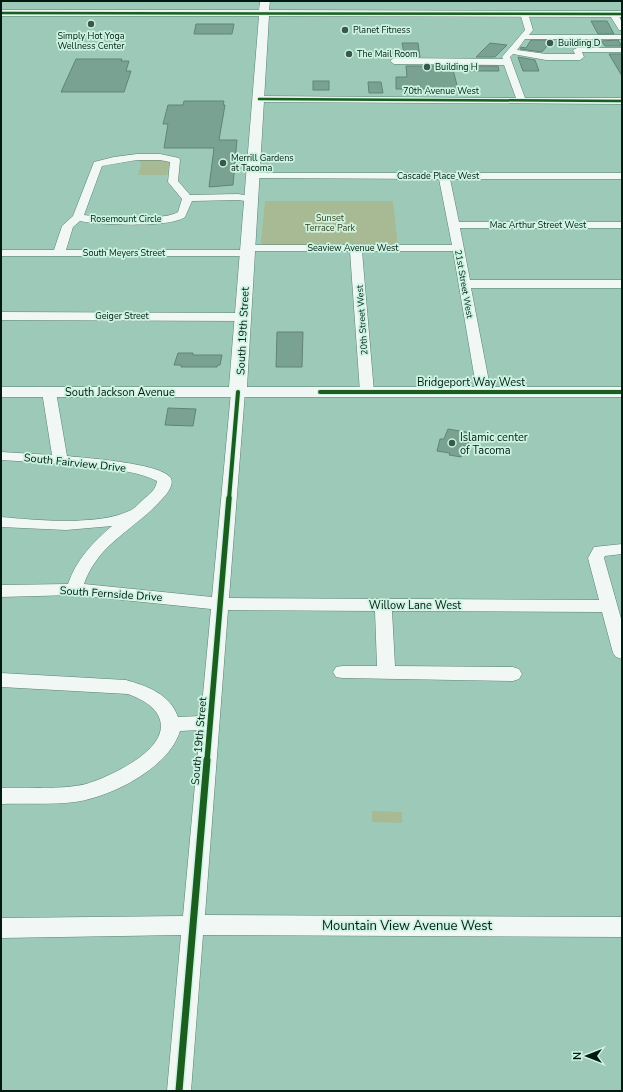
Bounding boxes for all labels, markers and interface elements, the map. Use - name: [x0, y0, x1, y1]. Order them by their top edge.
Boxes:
- marker: Simply Hot Yoga Wellness Center: [86, 19, 96, 29]
- place label: Planet Fitness: [353, 24, 410, 36]
- marker: Planet Fitness: [340, 25, 350, 35]
- place label: Simply Hot Yoga Wellness Center: [57, 30, 125, 52]
- place label: Building D: [558, 37, 601, 49]
- marker: Building D: [545, 38, 555, 48]
- place label: The Mail Room: [357, 48, 418, 60]
- marker: The Mail Room: [344, 49, 354, 59]
- place label: Building H: [435, 61, 478, 73]
- marker: Building H: [422, 62, 432, 72]
- street label: 70th Avenue West: [403, 85, 480, 97]
- place label: Merrill Gardens at Tacoma: [231, 152, 294, 174]
- marker: Merrill Gardens at Tacoma: [218, 158, 228, 168]
- street label: Cascade Place West: [397, 170, 480, 182]
- park label: Sunset Terrace Park: [305, 212, 355, 234]
- street label: Rosemount Circle: [90, 213, 162, 225]
- street label: Mac Arthur Street West: [490, 219, 587, 231]
- street label: Seaview Avenue West: [308, 242, 399, 254]
- street label: South Meyers Street: [83, 247, 166, 259]
- street label: 21st Street West: [452, 249, 476, 320]
- street label: 20th Street West: [354, 284, 370, 355]
- street label: South 19th Street: [233, 286, 253, 375]
- street label: Geiger Street: [95, 310, 150, 322]
- street label: Bridgeport Way West: [417, 375, 525, 390]
- street label: South Jackson Avenue: [65, 385, 175, 400]
- place label: Islamic center of Tacoma: [460, 430, 528, 458]
- marker: Islamic center of Tacoma: [447, 438, 457, 448]
- street label: South Fairview Drive: [23, 450, 127, 476]
- street label: South Fernside Drive: [59, 583, 163, 605]
- street label: Willow Lane West: [369, 598, 461, 613]
- street label: South 19th Street: [188, 696, 210, 786]
- street label: Mountain View Avenue West: [322, 917, 492, 935]
- north arrow: [567, 1036, 607, 1076]
- text: N: [570, 1052, 585, 1060]

